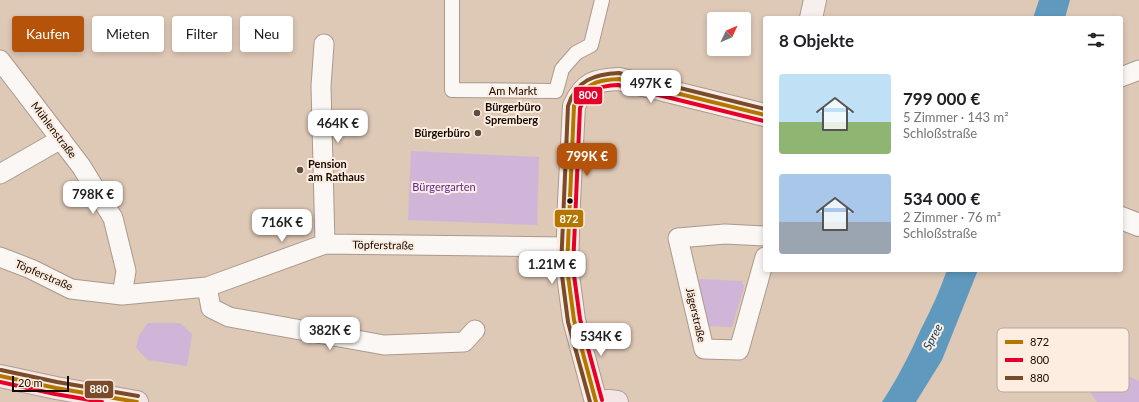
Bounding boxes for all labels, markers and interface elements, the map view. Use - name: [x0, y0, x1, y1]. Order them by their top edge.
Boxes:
- north arrow: [707, 12, 751, 56]
- map controls: [707, 12, 751, 56]
- chip: Kaufen: [12, 16, 84, 52]
- chip: Mieten: [92, 16, 164, 52]
- chip: Filter: [172, 16, 232, 52]
- chip: Neu: [240, 16, 293, 52]
- icon: filters: [1085, 29, 1107, 51]
- text: 8 Objekte: [779, 30, 854, 51]
- pin: 497K €: [618, 70, 684, 104]
- text: 497K €: [630, 75, 672, 91]
- street label: Am Markt: [489, 84, 537, 97]
- line badge: 800: [573, 86, 603, 105]
- text: 800: [578, 88, 598, 101]
- text: 799 000 €: [903, 88, 980, 109]
- icon: home: [811, 90, 859, 138]
- street label: Mühlenstraße: [29, 99, 80, 161]
- place label: Bürgerbüro Spremberg: [485, 100, 541, 126]
- marker: Bürgerbüro Spremberg: [472, 108, 482, 118]
- text: 5 Zimmer · 143 m²: [903, 109, 1009, 125]
- pin: 464K €: [305, 110, 371, 144]
- text: 464K €: [317, 115, 359, 131]
- text: Schloßstraße: [903, 125, 977, 141]
- place label: Bürgerbüro: [414, 126, 470, 139]
- marker: Bürgerbüro: [473, 128, 483, 138]
- pin: 799K €: [554, 143, 620, 177]
- text: 799K €: [566, 148, 608, 164]
- place label: Pension am Rathaus: [308, 157, 365, 183]
- marker: Pension am Rathaus: [295, 165, 305, 175]
- park label: Bürgergarten: [412, 180, 476, 193]
- pin: 798K €: [60, 181, 126, 215]
- text: 798K €: [72, 186, 114, 202]
- text: 534 000 €: [903, 188, 980, 209]
- icon: home: [811, 190, 859, 238]
- unlabelled marker: [565, 196, 575, 206]
- pin: 716K €: [249, 209, 315, 243]
- line badge: 872: [554, 209, 584, 228]
- text: 2 Zimmer · 76 m²: [903, 209, 1001, 225]
- text: 872: [559, 212, 579, 225]
- text: 716K €: [261, 214, 303, 230]
- text: Schloßstraße: [903, 225, 977, 241]
- street label: Töpferstraße: [352, 237, 414, 252]
- pin: 1.21M €: [515, 251, 589, 285]
- text: 1.21M €: [528, 256, 576, 272]
- street label: Töpferstraße: [13, 257, 75, 293]
- street label: Jägerstraße: [684, 286, 709, 344]
- pin: 382K €: [297, 317, 363, 351]
- water label: Spree: [919, 321, 946, 352]
- text: 382K €: [309, 322, 351, 338]
- pin: 534K €: [568, 323, 634, 357]
- text: 534K €: [580, 328, 622, 344]
- legend: [997, 328, 1129, 392]
- text: 872: [1030, 335, 1049, 348]
- text: 800: [1030, 353, 1050, 366]
- text: 880: [1030, 371, 1050, 384]
- scale bar: [12, 374, 69, 393]
- text: 20 m: [18, 376, 43, 389]
- line badge: 880: [84, 380, 114, 399]
- text: 880: [89, 382, 109, 395]

